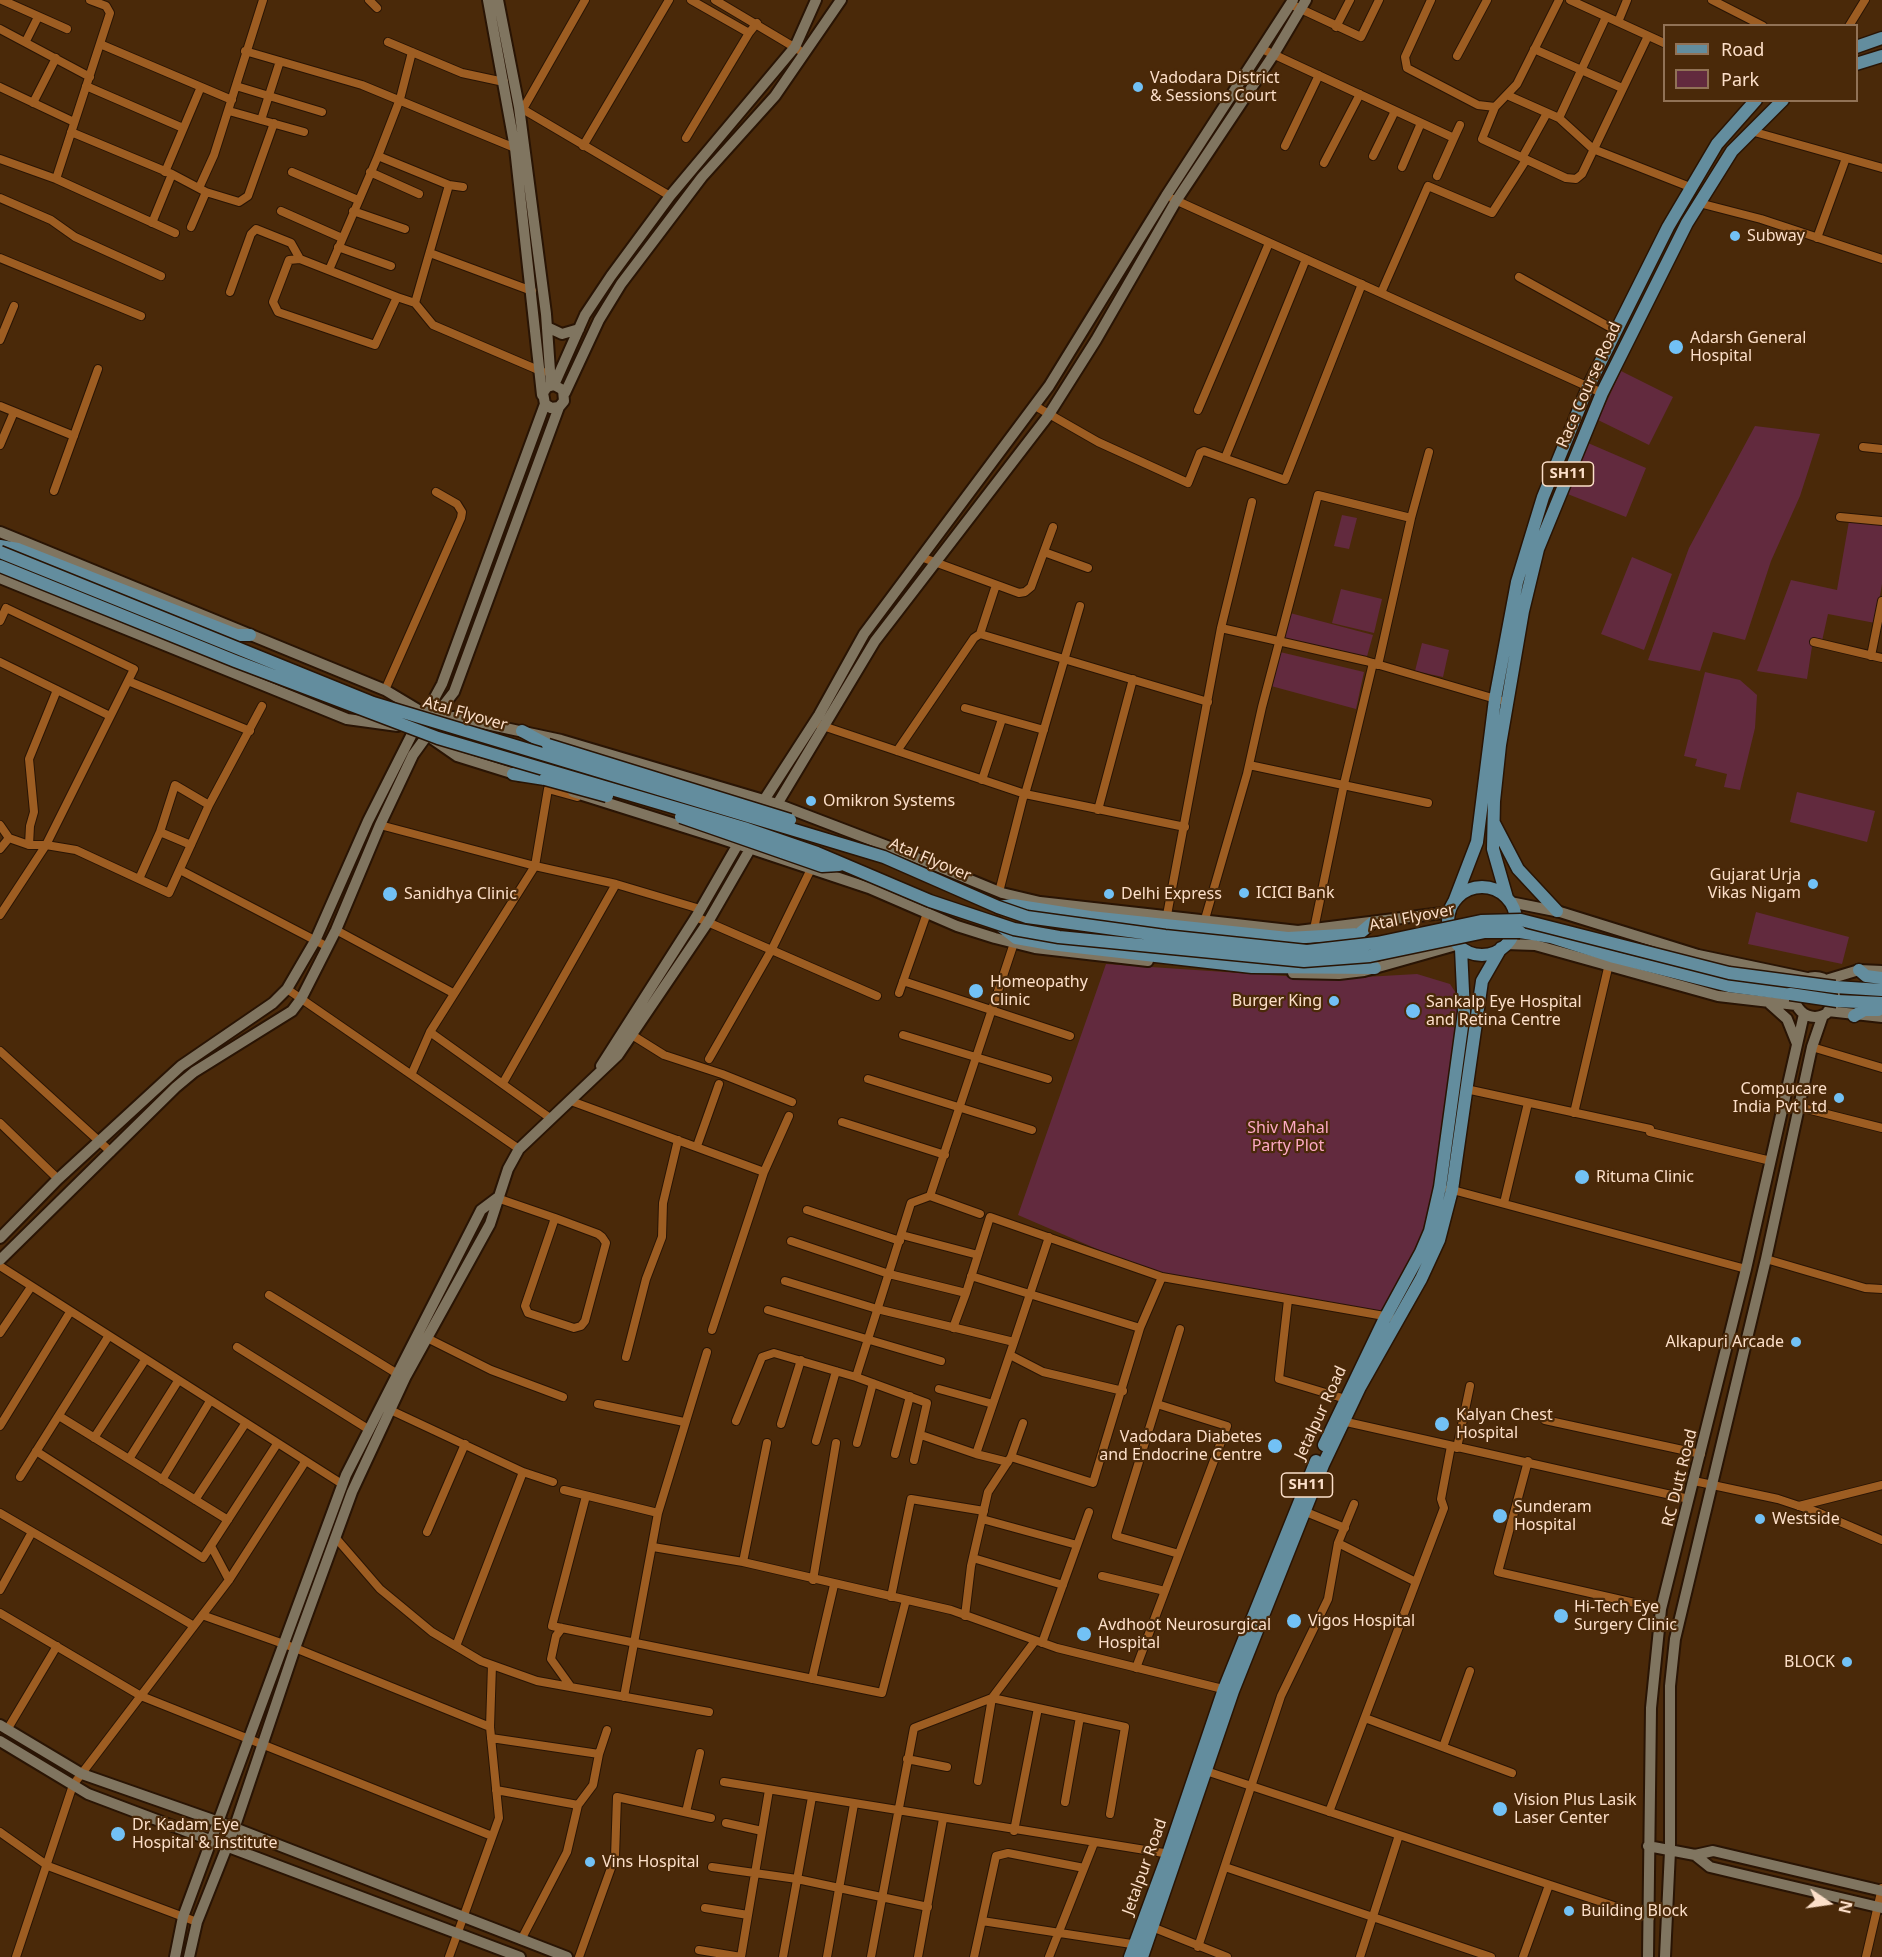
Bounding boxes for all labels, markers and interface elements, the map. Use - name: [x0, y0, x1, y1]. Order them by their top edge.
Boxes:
- legend: [1663, 24, 1858, 102]
- text: Road: [1721, 37, 1764, 61]
- text: Park: [1721, 67, 1759, 91]
- place label: Vadodara District & Sessions Court: [1150, 68, 1279, 106]
- marker: Vadodara District & Sessions Court: [1131, 80, 1145, 94]
- place label: Subway: [1747, 226, 1805, 246]
- marker: Subway: [1728, 229, 1742, 243]
- street label: Race Course Road: [1553, 319, 1625, 451]
- place label: Adarsh General Hospital: [1690, 328, 1806, 366]
- marker: Adarsh General Hospital: [1667, 338, 1685, 356]
- road number: SH11: [1542, 462, 1594, 486]
- street label: Atal Flyover: [421, 693, 509, 735]
- place label: Omikron Systems: [823, 791, 955, 811]
- marker: Omikron Systems: [804, 794, 818, 808]
- street label: Atal Flyover: [886, 834, 974, 886]
- place label: Gujarat Urja Vikas Nigam: [1708, 865, 1801, 903]
- marker: Gujarat Urja Vikas Nigam: [1806, 877, 1820, 891]
- place label: ICICI Bank: [1256, 883, 1334, 903]
- place label: Sanidhya Clinic: [404, 884, 517, 904]
- place label: Delhi Express: [1121, 884, 1222, 904]
- marker: Sanidhya Clinic: [381, 885, 399, 903]
- marker: ICICI Bank: [1237, 886, 1251, 900]
- marker: Delhi Express: [1102, 887, 1116, 901]
- street label: Atal Flyover: [1367, 900, 1457, 936]
- place label: Homeopathy Clinic: [990, 972, 1088, 1010]
- marker: Homeopathy Clinic: [967, 982, 985, 1000]
- place label: Burger King: [1232, 991, 1322, 1011]
- place label: Sankalp Eye Hospital and Retina Centre: [1426, 992, 1582, 1030]
- marker: Burger King: [1327, 994, 1341, 1008]
- marker: Sankalp Eye Hospital and Retina Centre: [1404, 1002, 1422, 1020]
- place label: Compucare India Pvt Ltd: [1733, 1079, 1827, 1117]
- marker: Compucare India Pvt Ltd: [1832, 1091, 1846, 1105]
- park label: Shiv Mahal Party Plot: [1247, 1118, 1329, 1156]
- place label: Rituma Clinic: [1596, 1167, 1694, 1187]
- marker: Rituma Clinic: [1573, 1168, 1591, 1186]
- place label: Alkapuri Arcade: [1665, 1332, 1784, 1352]
- marker: Alkapuri Arcade: [1789, 1335, 1803, 1349]
- street label: Jetalpur Road: [1291, 1363, 1351, 1463]
- place label: Kalyan Chest Hospital: [1456, 1405, 1553, 1443]
- marker: Kalyan Chest Hospital: [1433, 1415, 1451, 1433]
- place label: Vadodara Diabetes and Endocrine Centre: [1099, 1427, 1262, 1465]
- street label: RC Dutt Road: [1659, 1427, 1701, 1529]
- marker: Vadodara Diabetes and Endocrine Centre: [1266, 1437, 1284, 1455]
- road number: SH11: [1282, 1473, 1332, 1497]
- place label: Sunderam Hospital: [1514, 1497, 1592, 1535]
- marker: Sunderam Hospital: [1491, 1507, 1509, 1525]
- place label: Westside: [1772, 1509, 1840, 1529]
- marker: Westside: [1753, 1512, 1767, 1526]
- place label: Hi-Tech Eye Surgery Clinic: [1574, 1597, 1677, 1635]
- marker: Hi-Tech Eye Surgery Clinic: [1552, 1607, 1570, 1625]
- place label: Vigos Hospital: [1308, 1611, 1415, 1631]
- marker: Vigos Hospital: [1285, 1612, 1303, 1630]
- place label: Avdhoot Neurosurgical Hospital: [1098, 1615, 1271, 1653]
- marker: Avdhoot Neurosurgical Hospital: [1075, 1625, 1093, 1643]
- place label: BLOCK: [1784, 1652, 1835, 1672]
- marker: BLOCK: [1840, 1655, 1854, 1669]
- place label: Vision Plus Lasik Laser Center: [1514, 1790, 1636, 1828]
- marker: Vision Plus Lasik Laser Center: [1491, 1800, 1509, 1818]
- place label: Dr. Kadam Eye Hospital & Institute: [132, 1815, 277, 1853]
- street label: Jetalpur Road: [1119, 1816, 1171, 1918]
- marker: Dr. Kadam Eye Hospital & Institute: [109, 1825, 127, 1843]
- place label: Vins Hospital: [602, 1852, 699, 1872]
- marker: Vins Hospital: [583, 1855, 597, 1869]
- north arrow: [1798, 1873, 1858, 1933]
- text: N: [1833, 1898, 1858, 1916]
- place label: Building Block: [1581, 1901, 1688, 1921]
- marker: Building Block: [1562, 1904, 1576, 1918]

